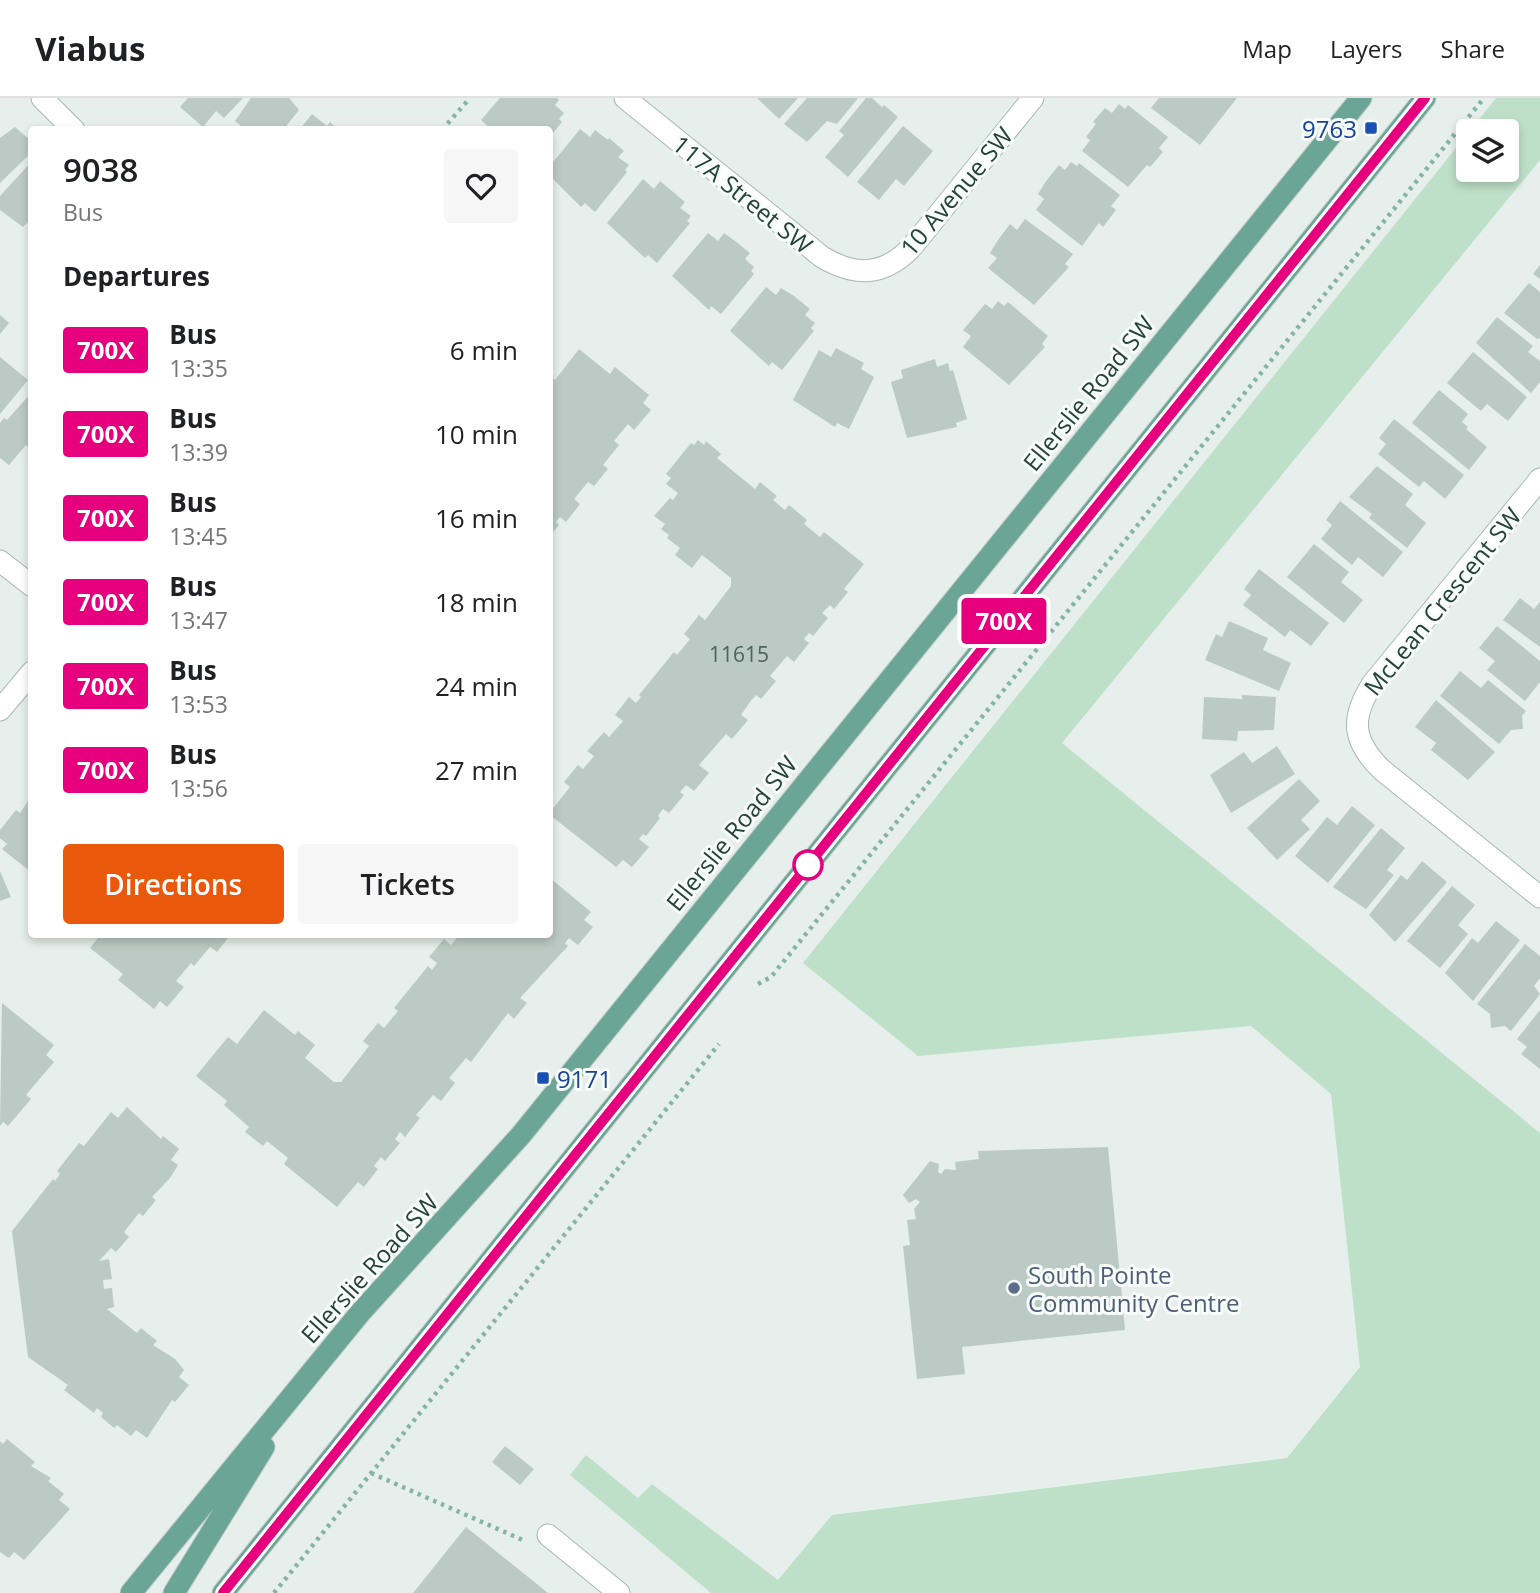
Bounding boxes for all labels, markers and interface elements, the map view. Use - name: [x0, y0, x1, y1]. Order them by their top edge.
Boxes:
- text: Viabus: [35, 26, 145, 71]
- text: Map: [1242, 32, 1292, 65]
- text: Layers: [1330, 32, 1403, 65]
- text: Share: [1441, 32, 1505, 65]
- place label: 9763: [1302, 112, 1357, 145]
- map controls: [1456, 119, 1519, 182]
- button: layers: [1456, 119, 1519, 182]
- street label: 10 Avenue SW: [892, 120, 1020, 262]
- marker: 9763: [1363, 120, 1379, 136]
- street label: 117A Street SW: [666, 127, 820, 261]
- text: 9038: [63, 147, 138, 192]
- button: heart: [444, 149, 518, 223]
- text: Bus: [63, 196, 103, 228]
- text: Departures: [63, 258, 210, 294]
- street label: Ellerslie Road SW: [1015, 308, 1161, 478]
- text: Bus: [169, 316, 217, 352]
- text: 6 min: [450, 332, 518, 368]
- text: 700X: [77, 333, 134, 366]
- text: 13:35: [169, 352, 228, 384]
- text: Bus: [169, 400, 217, 436]
- text: 10 min: [435, 416, 518, 452]
- text: 700X: [77, 417, 134, 450]
- text: 13:39: [169, 436, 228, 468]
- text: Bus: [169, 484, 217, 520]
- text: 16 min: [435, 500, 518, 536]
- street label: McLean Crescent SW: [1356, 500, 1528, 702]
- text: 700X: [77, 501, 134, 534]
- text: 13:45: [169, 520, 228, 552]
- text: Bus: [169, 568, 217, 604]
- text: 18 min: [435, 584, 518, 620]
- text: 700X: [77, 585, 134, 618]
- line badge: 700X: [955, 598, 1053, 644]
- text: 13:47: [169, 604, 228, 636]
- text: 700X: [975, 604, 1033, 637]
- house number: 11615: [709, 640, 769, 668]
- text: Bus: [169, 652, 217, 688]
- text: 24 min: [435, 668, 518, 704]
- text: 700X: [77, 669, 134, 702]
- text: 13:53: [169, 688, 228, 720]
- text: Bus: [169, 736, 217, 772]
- street label: Ellerslie Road SW: [658, 748, 804, 918]
- text: 27 min: [435, 752, 518, 788]
- text: 700X: [77, 753, 134, 786]
- text: 13:56: [169, 772, 228, 804]
- button: Directions: [63, 844, 284, 924]
- button: Tickets: [298, 844, 518, 924]
- unlabelled marker: [793, 850, 823, 880]
- place label: 9171: [557, 1062, 612, 1095]
- marker: 9171: [535, 1070, 551, 1086]
- street label: Ellerslie Road SW: [293, 1186, 445, 1350]
- place label: South Pointe Community Centre: [1028, 1258, 1239, 1319]
- marker: South Pointe Community Centre: [1006, 1280, 1022, 1296]

